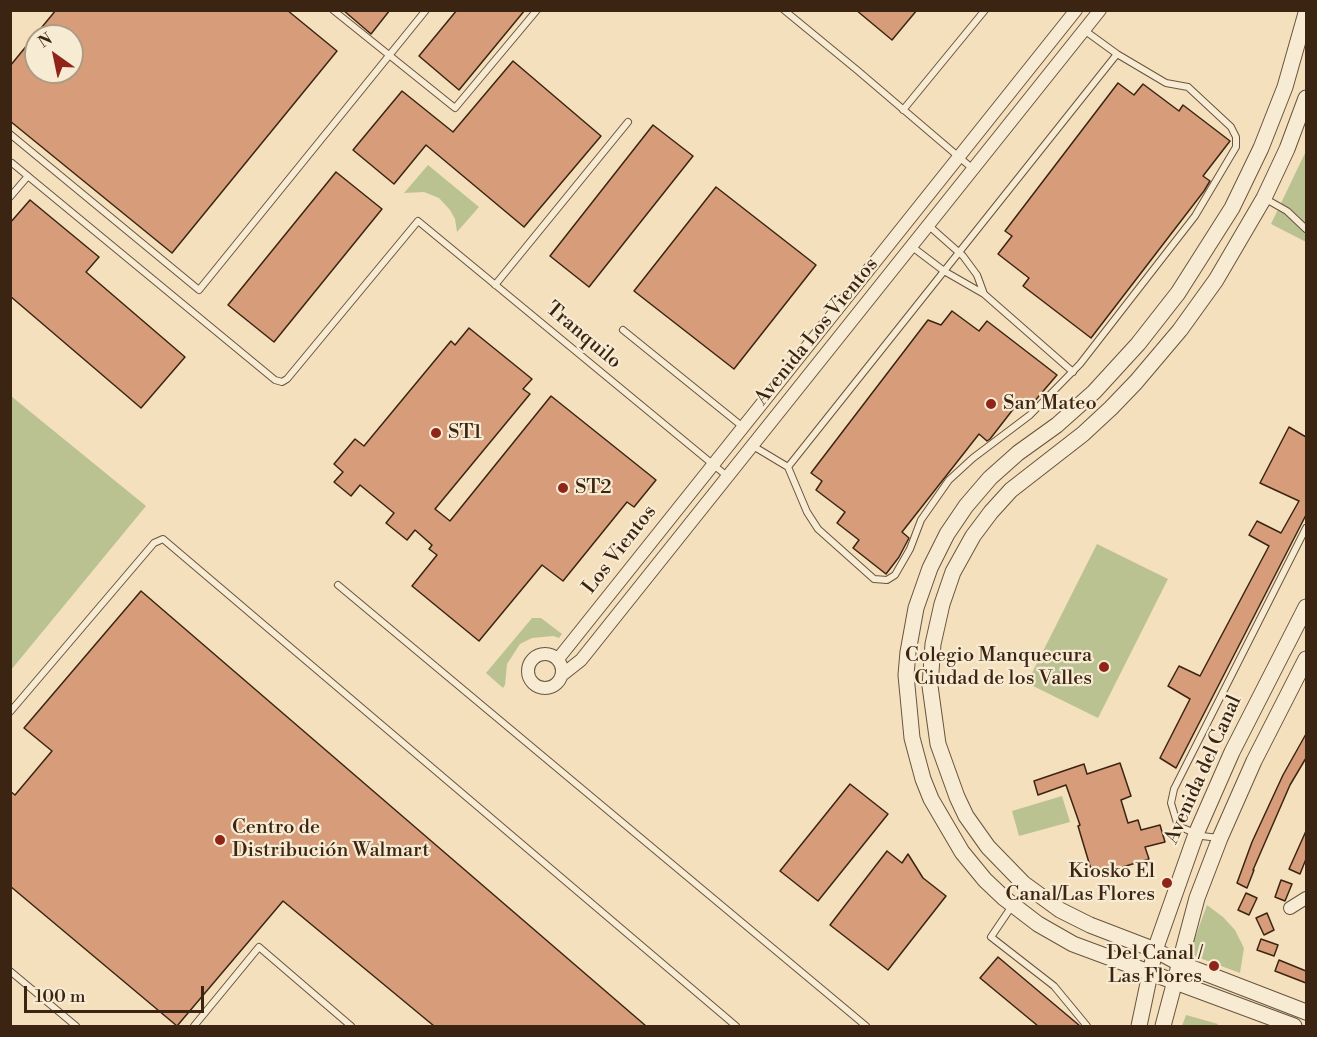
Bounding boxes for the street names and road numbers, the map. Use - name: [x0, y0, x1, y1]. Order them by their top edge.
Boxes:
- street label: Avenida Los Vientos: [750, 253, 884, 411]
- street label: Tranquilo: [540, 297, 626, 375]
- street label: Los Vientos: [578, 501, 662, 599]
- street label: Avenida del Canal: [1161, 692, 1247, 848]

